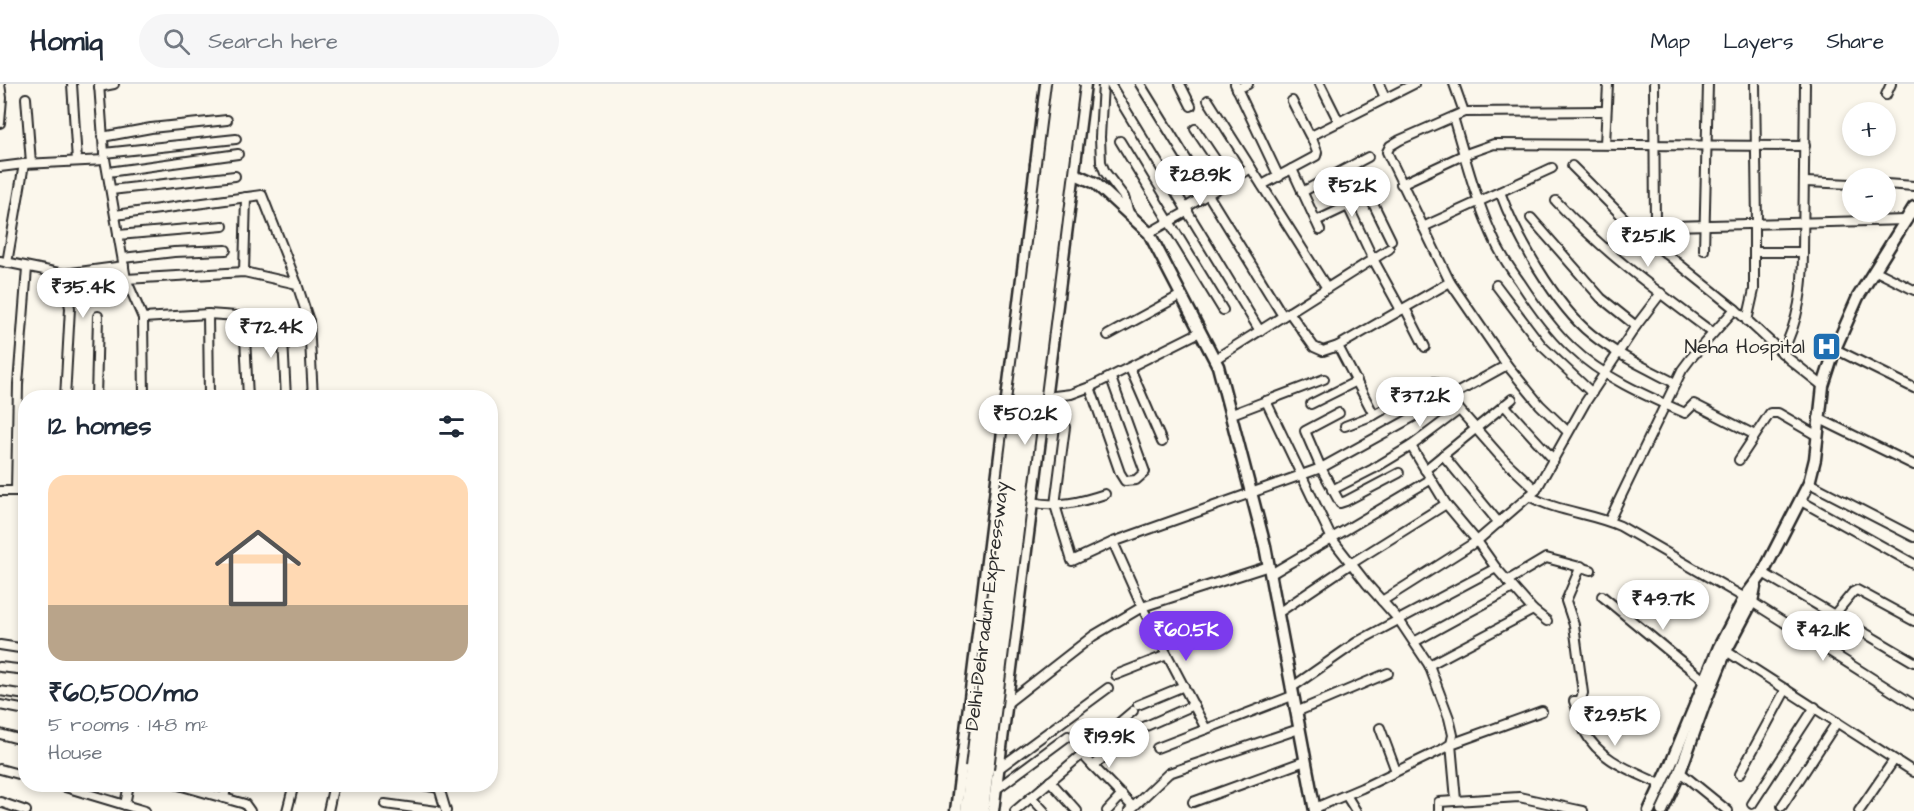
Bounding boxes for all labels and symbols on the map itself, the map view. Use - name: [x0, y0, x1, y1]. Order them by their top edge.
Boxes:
- pin: ₹28.9K: [1151, 156, 1249, 207]
- pin: ₹52K: [1316, 167, 1388, 218]
- pin: ₹25.1K: [1599, 217, 1697, 268]
- pin: ₹35.4K: [34, 268, 132, 319]
- pin: ₹72.4K: [222, 308, 320, 359]
- hospital icon: Neha Hospital: [1810, 331, 1842, 363]
- place label: Neha Hospital: [1685, 333, 1805, 361]
- pin: ₹37.2K: [1371, 377, 1469, 428]
- pin: ₹50.2K: [976, 395, 1074, 446]
- street label: Delhi-Dehradun Expressway: [958, 480, 1017, 732]
- pin: ₹49.7K: [1614, 580, 1712, 631]
- pin: ₹60.5K: [1137, 611, 1235, 662]
- pin: ₹42.1K: [1774, 611, 1872, 662]
- pin: ₹29.5K: [1566, 696, 1664, 747]
- pin: ₹19.9K: [1060, 718, 1158, 769]

